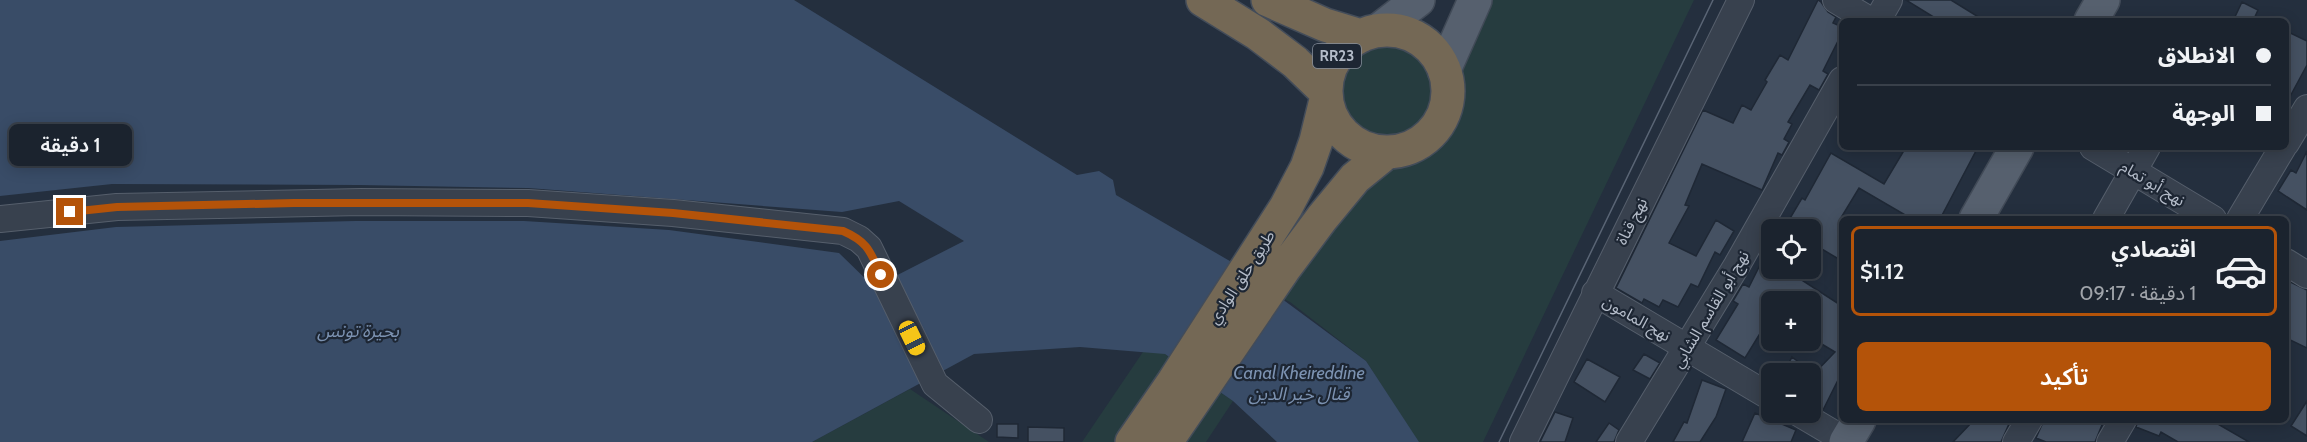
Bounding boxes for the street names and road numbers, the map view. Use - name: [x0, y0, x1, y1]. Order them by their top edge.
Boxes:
- road number: RR23: [1313, 44, 1361, 68]
- street label: نهج أبو تمام: [2115, 157, 2189, 213]
- street label: نهج قناة: [1612, 195, 1654, 249]
- street label: طريق حلق الوادي: [1204, 227, 1281, 329]
- street label: نهج أبو القاسم الشابي: [1668, 247, 1756, 373]
- street label: نهج المامون: [1598, 291, 1674, 348]

